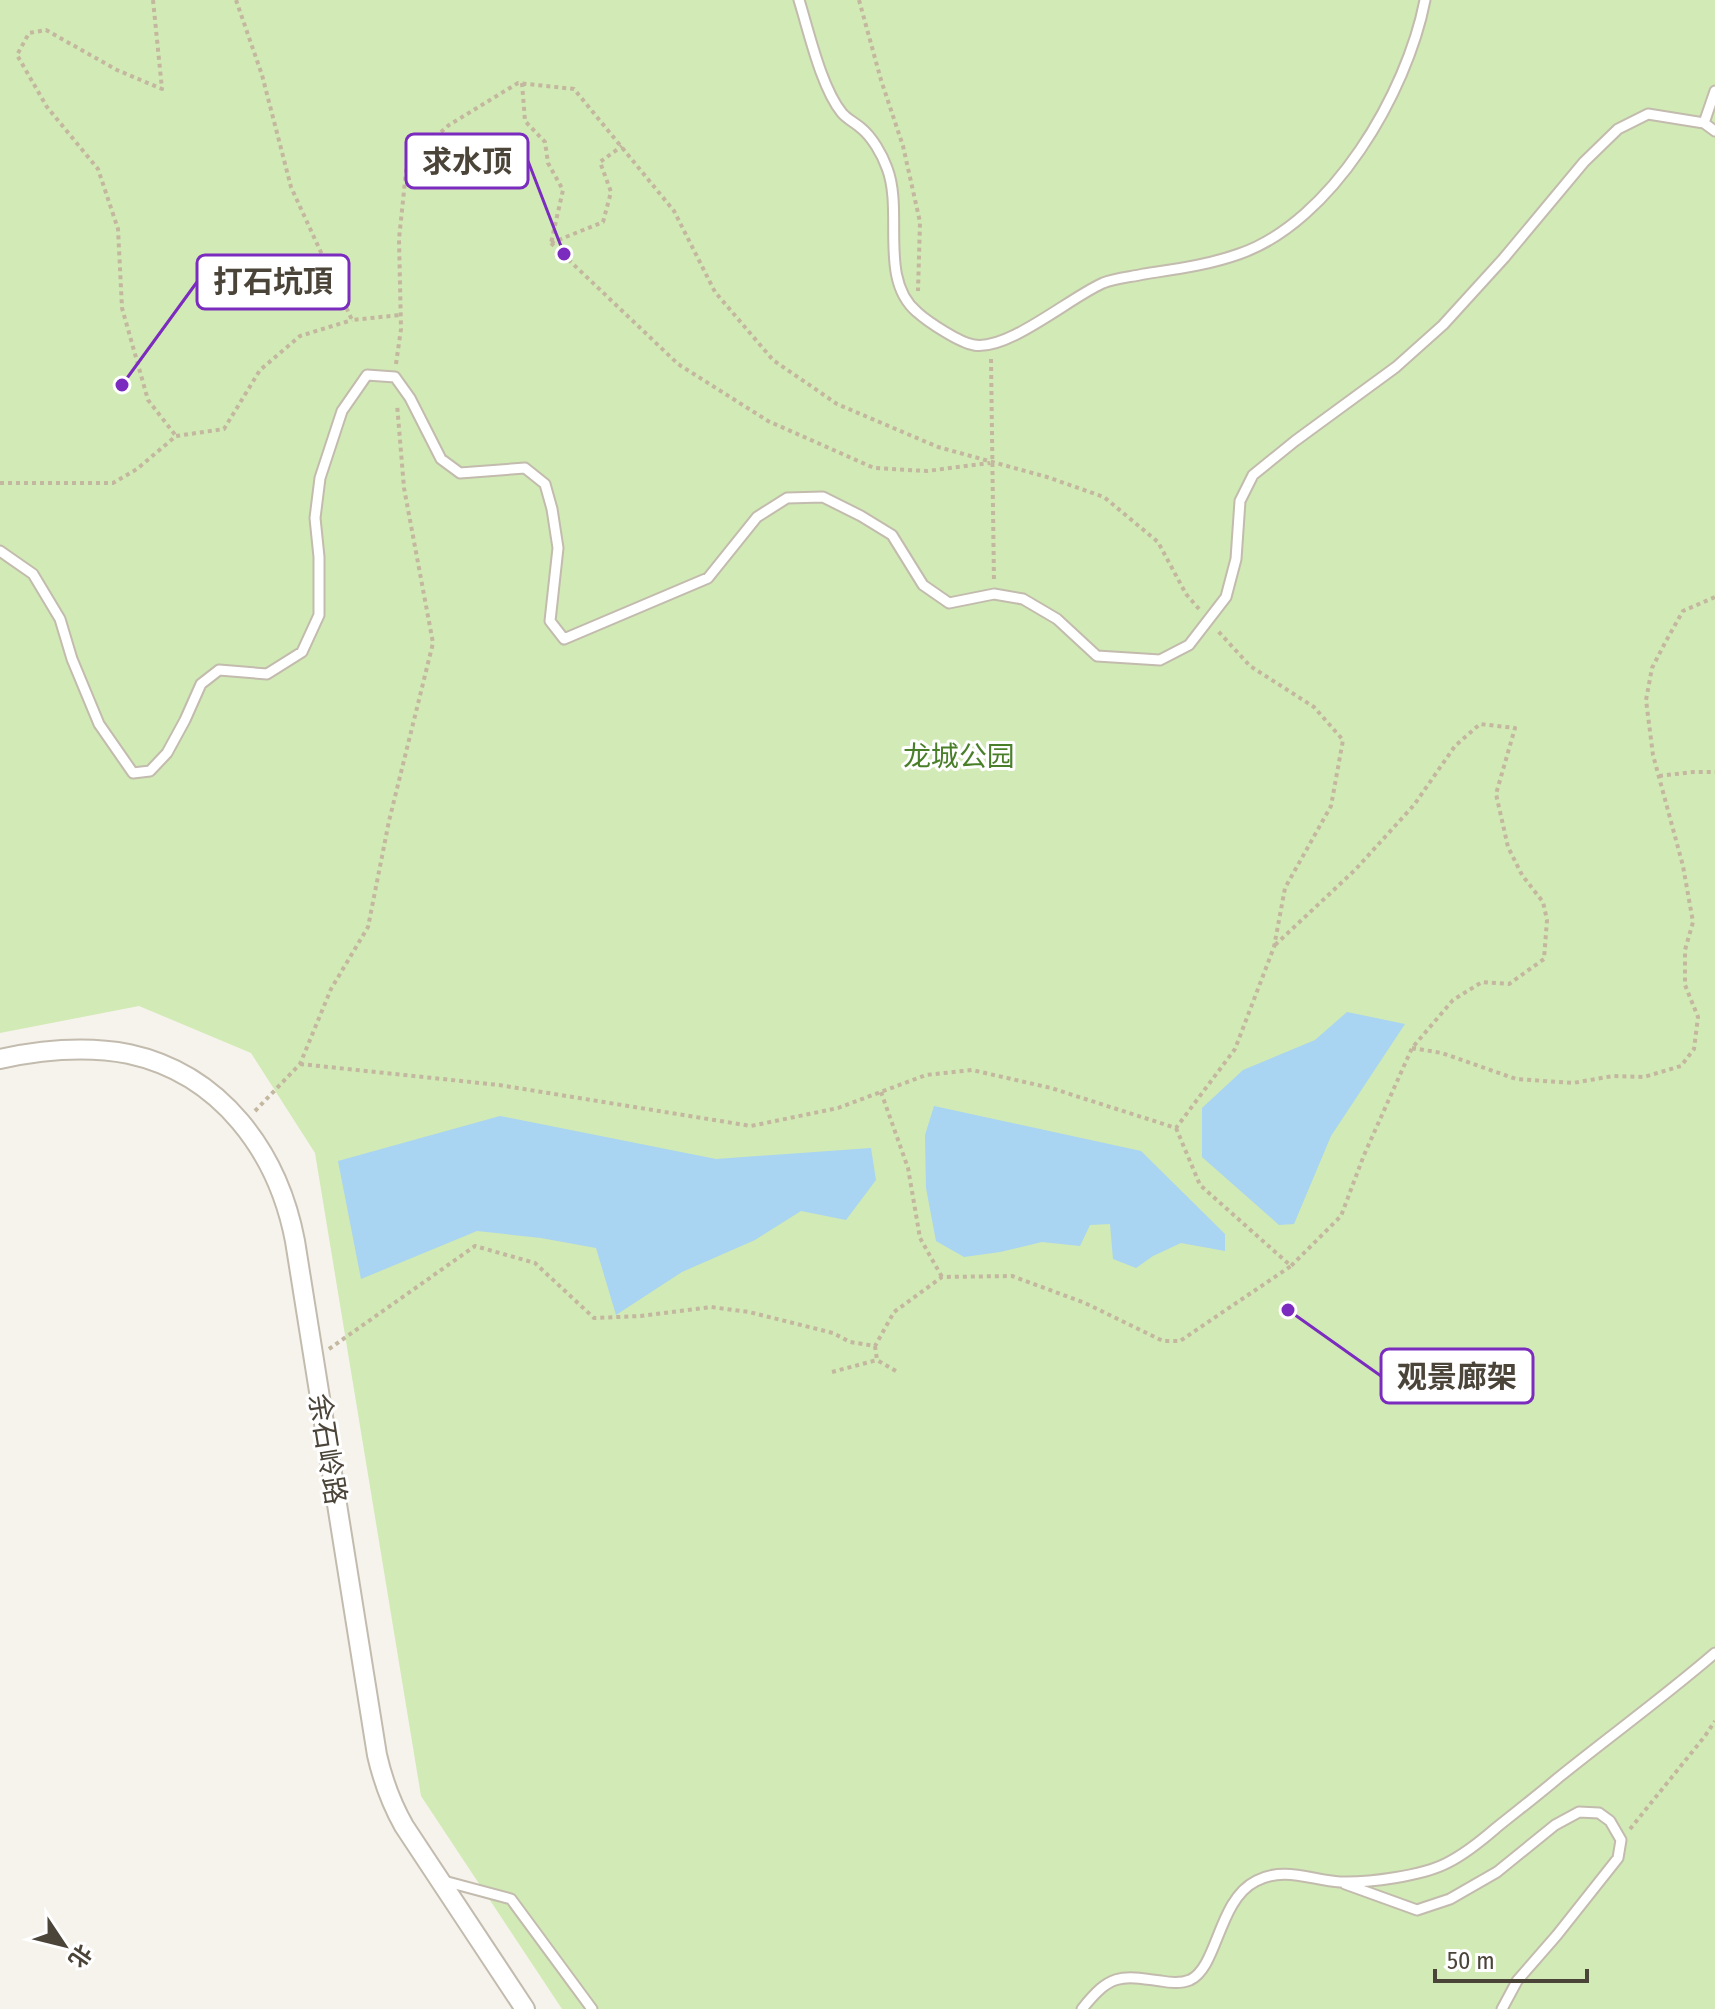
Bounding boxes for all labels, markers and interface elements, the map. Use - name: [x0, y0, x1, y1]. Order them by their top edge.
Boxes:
- callout: 求水顶: [406, 134, 528, 188]
- text: 求水顶: [422, 144, 512, 180]
- callout: 打石坑頂: [197, 255, 349, 309]
- text: 打石坑頂: [213, 264, 333, 300]
- park label: 龙城公园: [903, 740, 1015, 773]
- callout: 观景廊架: [1381, 1349, 1533, 1403]
- text: 观景廊架: [1397, 1359, 1517, 1395]
- street label: 余石岭路: [302, 1391, 353, 1507]
- north arrow: [24, 1905, 104, 1985]
- scale bar: [1435, 1933, 1587, 1983]
- text: 北: [63, 1939, 97, 1973]
- text: 50 m: [1447, 1947, 1495, 1975]

